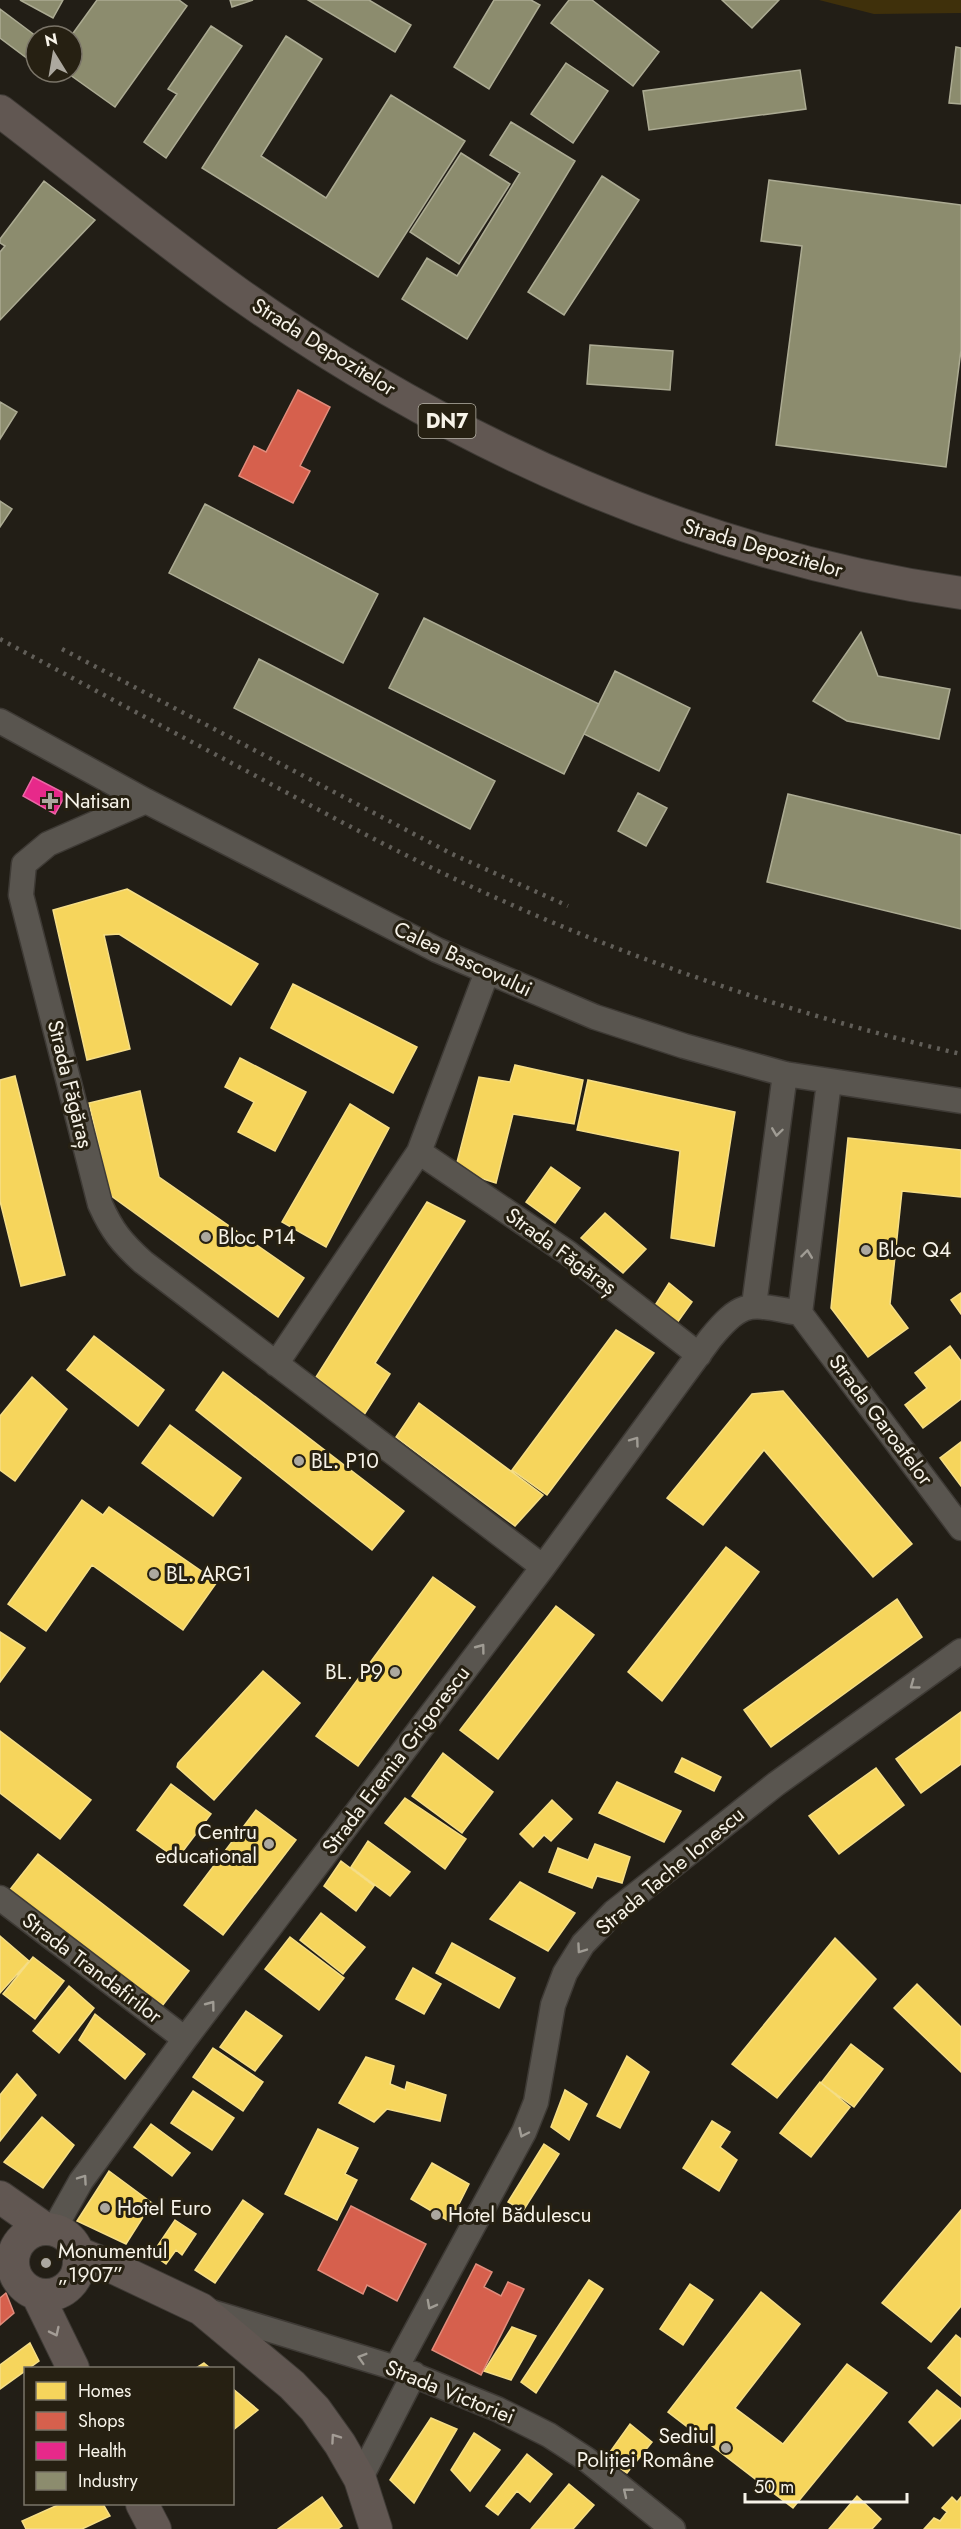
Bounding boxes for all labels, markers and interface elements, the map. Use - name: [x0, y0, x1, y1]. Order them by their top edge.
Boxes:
- north arrow: [24, 24, 84, 84]
- text: N: [43, 27, 60, 52]
- street label: Strada Depozitelor: [246, 291, 403, 404]
- road number: DN7: [418, 404, 476, 438]
- street label: Strada Depozitelor: [680, 511, 847, 585]
- place label: Natisan: [64, 786, 130, 816]
- marker: Natisan: [41, 792, 59, 810]
- street label: Calea Bascovului: [389, 914, 537, 1004]
- street label: Strada Făgăraș: [40, 1017, 100, 1151]
- one-way arrow: [771, 1127, 784, 1136]
- street label: Strada Făgăraș: [499, 1200, 623, 1302]
- place label: Bloc P14: [218, 1222, 296, 1252]
- marker: Bloc P14: [199, 1230, 213, 1244]
- place label: Bloc Q4: [878, 1235, 951, 1265]
- marker: Bloc Q4: [859, 1243, 873, 1257]
- one-way arrow: [801, 1250, 813, 1259]
- street label: Strada Garoafelor: [822, 1348, 941, 1493]
- one-way arrow: [628, 1437, 639, 1448]
- place label: BL. P10: [311, 1446, 379, 1476]
- marker: BL. P10: [292, 1454, 306, 1468]
- place label: BL. ARG1: [166, 1559, 252, 1589]
- marker: BL. ARG1: [147, 1567, 161, 1581]
- one-way arrow: [474, 1644, 485, 1655]
- place label: BL. P9: [325, 1657, 383, 1687]
- street label: Strada Eremia Grigorescu: [315, 1659, 477, 1861]
- marker: BL. P9: [388, 1665, 402, 1679]
- one-way arrow: [909, 1678, 920, 1689]
- street label: Strada Tache Ionescu: [589, 1800, 751, 1942]
- place label: Centru educational: [155, 1817, 257, 1871]
- marker: Centru educational: [262, 1837, 276, 1851]
- street label: Strada Trandafirilor: [16, 1905, 169, 2031]
- one-way arrow: [577, 1942, 588, 1953]
- one-way arrow: [204, 2000, 215, 2011]
- one-way arrow: [519, 2127, 531, 2138]
- one-way arrow: [76, 2175, 87, 2186]
- place label: Hotel Euro: [117, 2193, 211, 2223]
- place label: Hotel Bădulescu: [448, 2200, 592, 2230]
- marker: Hotel Euro: [98, 2201, 112, 2215]
- marker: Hotel Bădulescu: [429, 2208, 443, 2222]
- place label: Monumentul „1907”: [58, 2236, 168, 2290]
- marker: Monumentul „1907”: [39, 2256, 53, 2270]
- one-way arrow: [427, 2299, 438, 2309]
- one-way arrow: [47, 2325, 59, 2336]
- street label: Strada Victoriei: [381, 2352, 519, 2432]
- one-way arrow: [357, 2353, 368, 2365]
- legend: [24, 2367, 234, 2505]
- text: Homes: [78, 2378, 131, 2404]
- text: Shops: [78, 2408, 125, 2434]
- place label: Sediul Poliției Române: [577, 2421, 714, 2475]
- one-way arrow: [331, 2433, 342, 2444]
- text: Health: [78, 2438, 127, 2464]
- marker: Sediul Poliției Române: [719, 2441, 733, 2455]
- scale bar: [745, 2466, 907, 2504]
- text: Industry: [78, 2468, 138, 2494]
- text: 50 m: [754, 2474, 794, 2500]
- one-way arrow: [623, 2489, 634, 2500]

